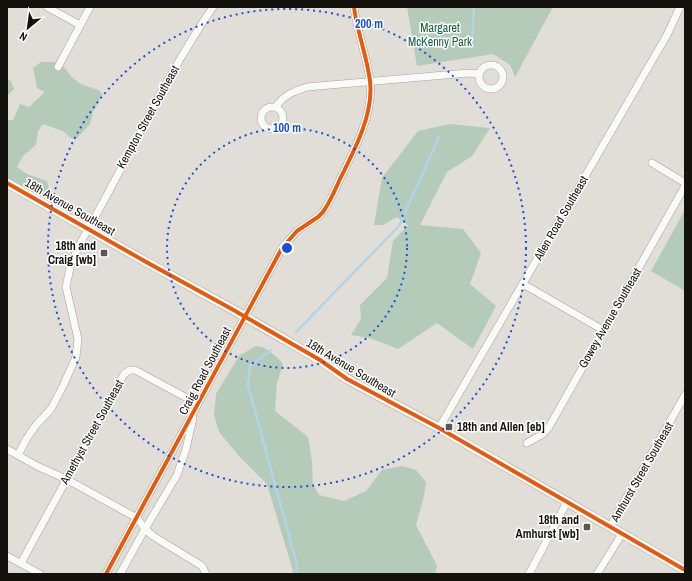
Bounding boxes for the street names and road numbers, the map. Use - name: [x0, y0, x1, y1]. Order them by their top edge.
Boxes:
- street label: Kempton Street Southeast: [113, 62, 183, 171]
- street label: Allen Road Southeast: [530, 173, 592, 264]
- street label: 18th Avenue Southeast: [22, 175, 118, 239]
- street label: Gowey Avenue Southeast: [575, 265, 645, 371]
- street label: Craig Road Southeast: [175, 324, 235, 418]
- street label: 18th Avenue Southeast: [303, 335, 399, 401]
- street label: Amethyst Street Southeast: [56, 377, 128, 488]
- street label: Amhurst Street Southeast: [606, 419, 677, 526]

